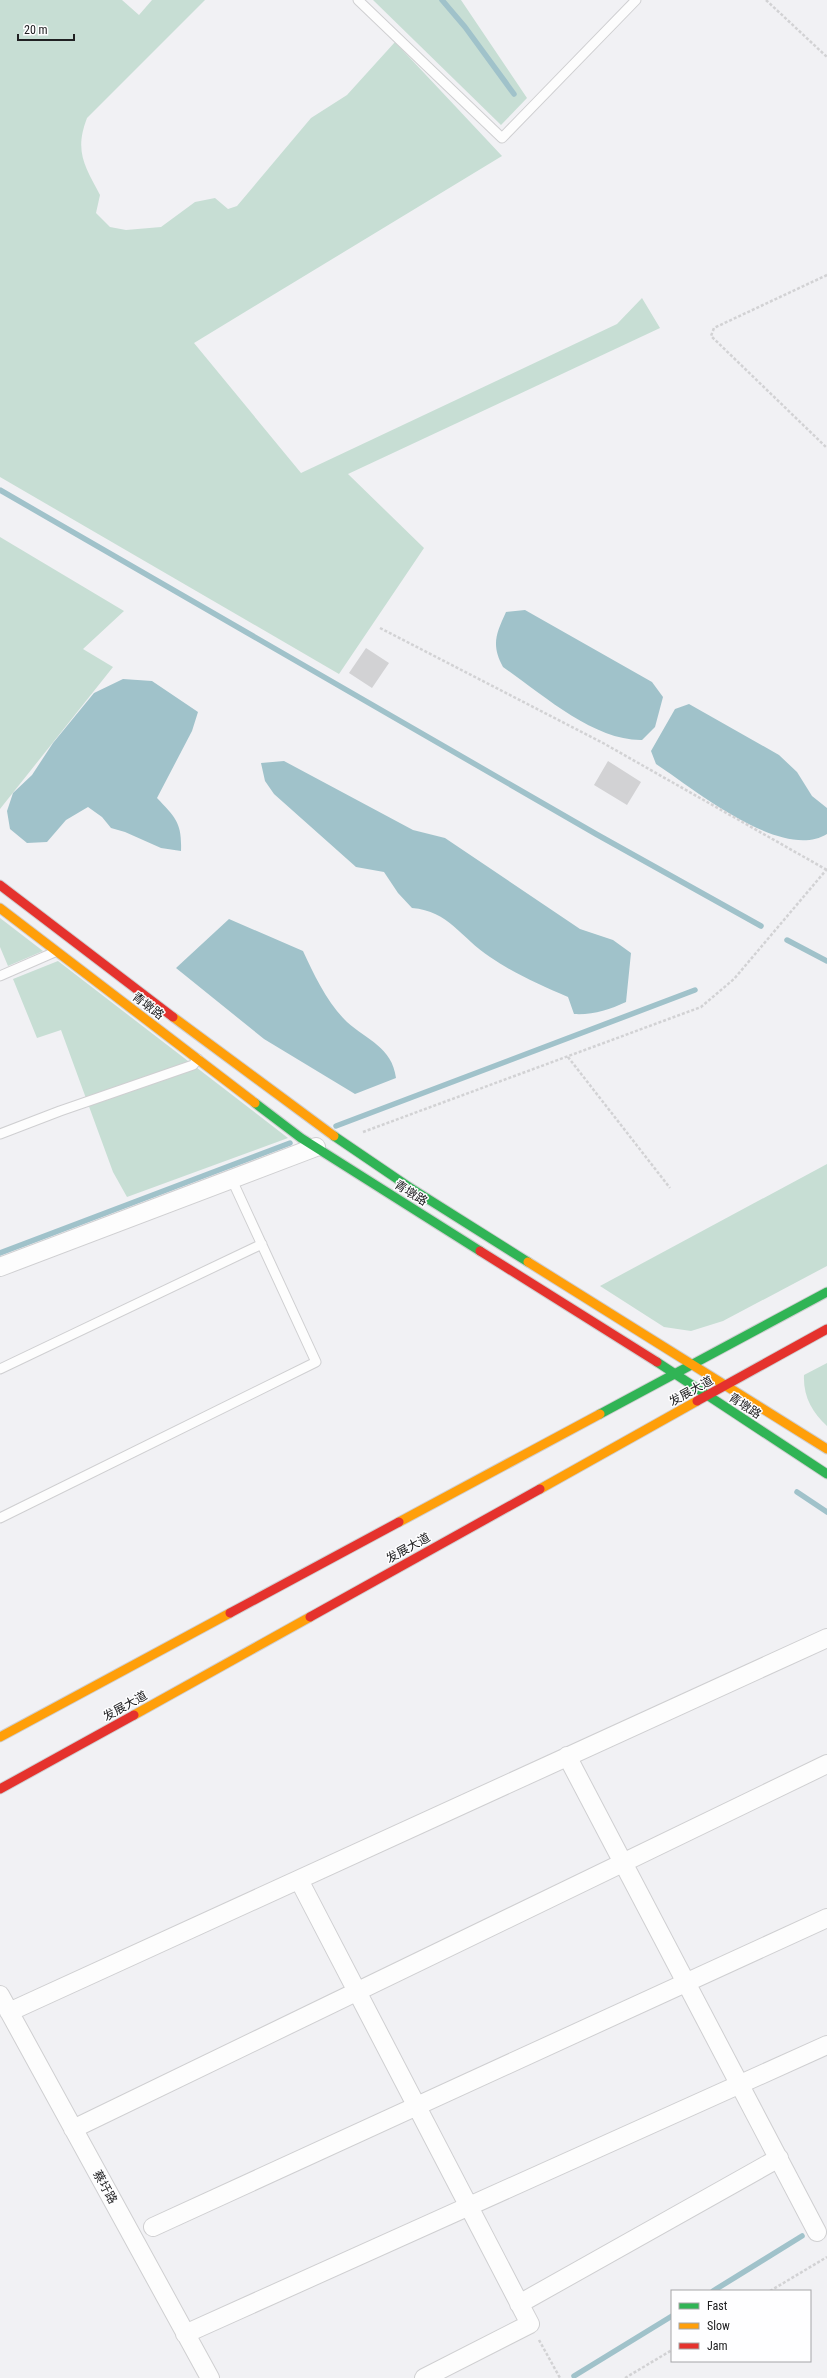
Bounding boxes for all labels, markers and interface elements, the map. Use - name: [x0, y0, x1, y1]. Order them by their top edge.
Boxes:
- scale bar: [18, 16, 74, 42]
- text: 20 m: [24, 23, 48, 37]
- street label: 青墩路: [129, 990, 167, 1022]
- street label: 青墩路: [392, 1178, 430, 1208]
- street label: 发展大道: [667, 1373, 715, 1409]
- street label: 青墩路: [726, 1390, 764, 1422]
- street label: 发展大道: [384, 1530, 432, 1566]
- street label: 发展大道: [101, 1688, 149, 1724]
- street label: 蔡圩路: [90, 2168, 120, 2206]
- legend: [671, 2290, 811, 2362]
- text: Fast: [707, 2299, 728, 2313]
- text: Slow: [707, 2319, 730, 2333]
- text: Jam: [707, 2339, 728, 2353]

